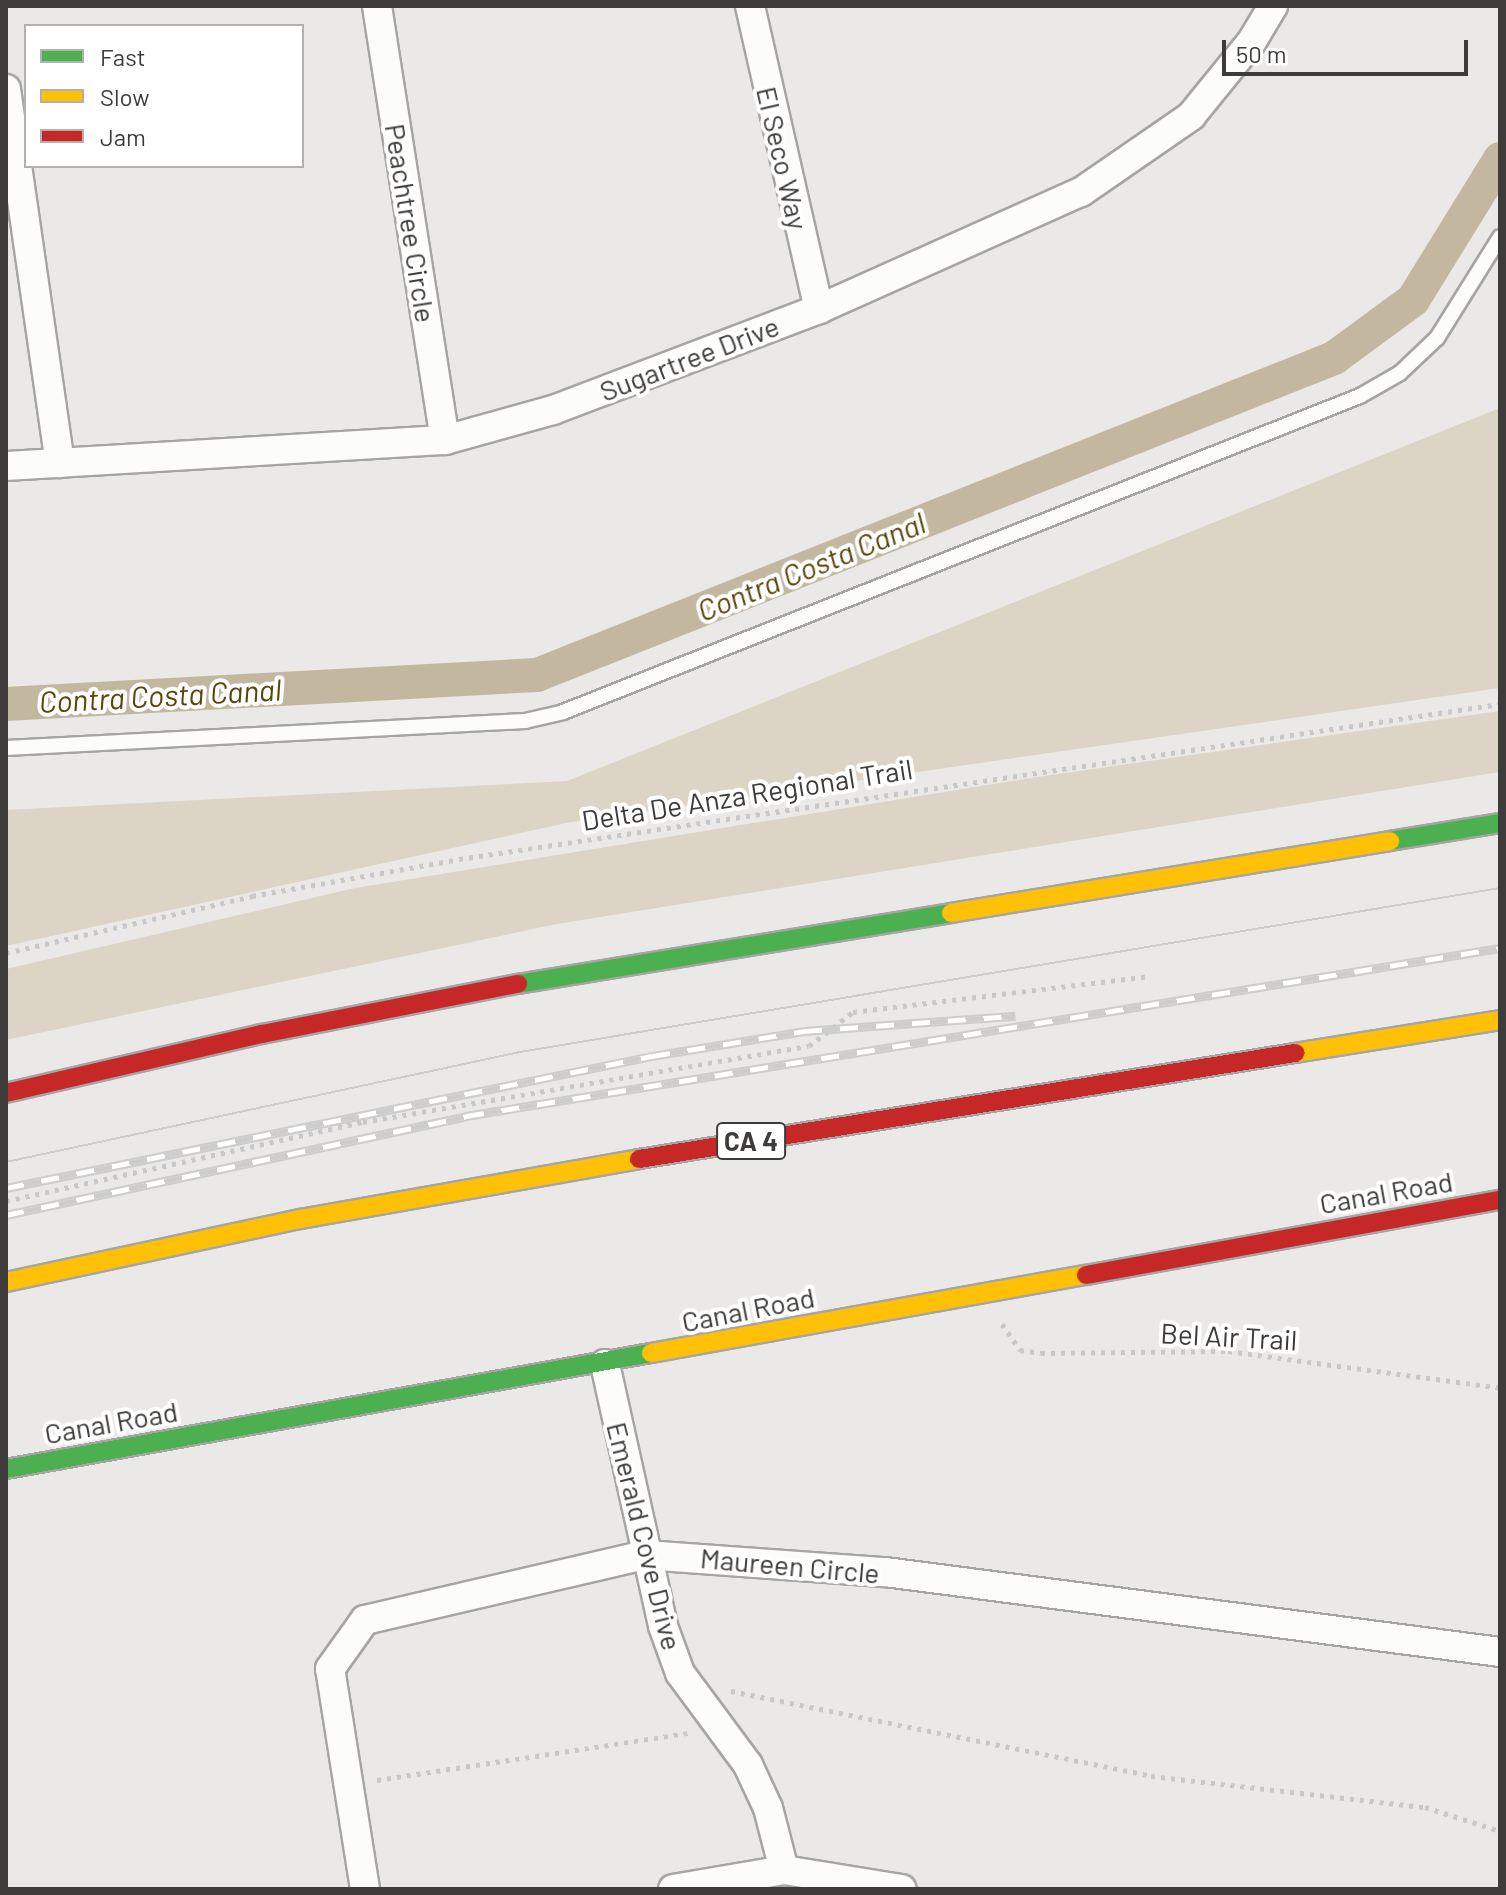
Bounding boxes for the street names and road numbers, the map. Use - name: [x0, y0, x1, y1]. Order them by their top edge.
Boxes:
- street label: El Seco Way: [750, 83, 816, 233]
- street label: Peachtree Circle: [379, 121, 443, 325]
- street label: Sugartree Drive: [595, 308, 783, 408]
- street label: Delta De Anza Regional Trail: [579, 751, 915, 837]
- road number: CA 4: [715, 1119, 787, 1163]
- street label: Canal Road: [1317, 1164, 1455, 1220]
- street label: Canal Road: [679, 1280, 817, 1338]
- street label: Bel Air Trail: [1160, 1316, 1298, 1356]
- street label: Canal Road: [42, 1394, 180, 1450]
- street label: Emerald Cove Drive: [600, 1418, 690, 1654]
- street label: Maureen Circle: [699, 1540, 881, 1590]

